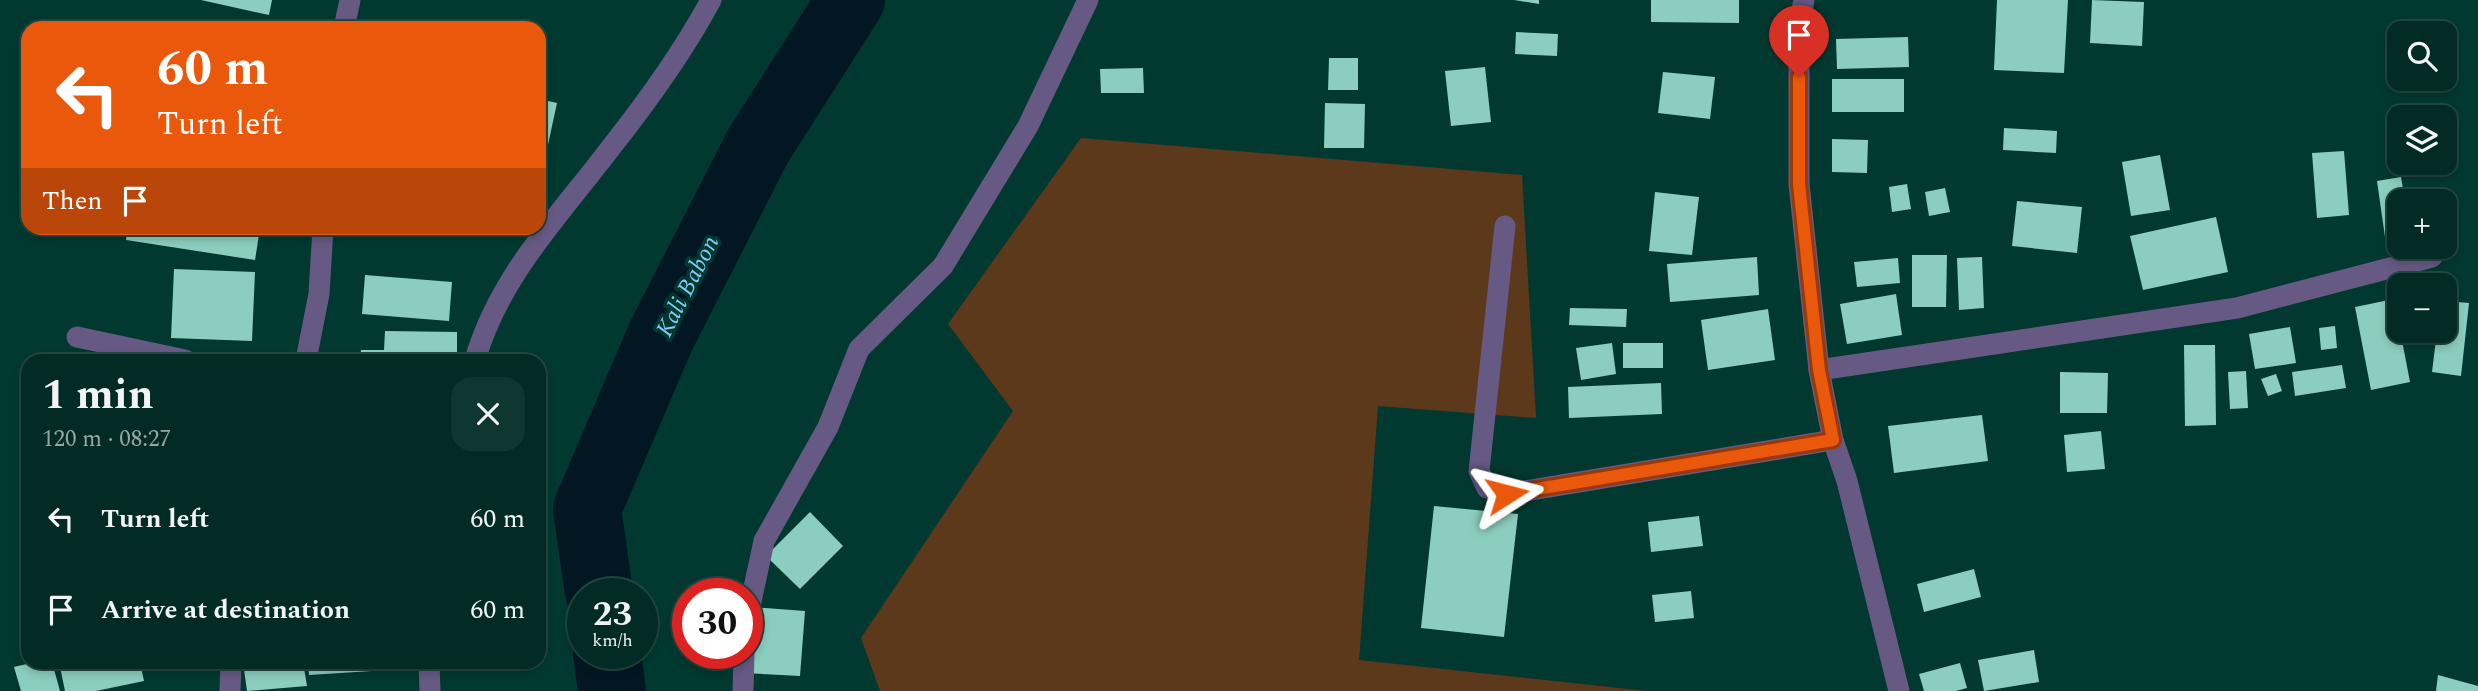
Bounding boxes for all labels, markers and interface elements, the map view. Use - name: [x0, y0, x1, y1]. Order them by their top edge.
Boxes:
- pin: [1769, 5, 1829, 77]
- icon: arrive: [1780, 16, 1818, 54]
- map controls: [2387, 21, 2457, 343]
- button: search: [2387, 21, 2457, 91]
- text: 60 m: [157, 32, 268, 107]
- icon: left: [42, 49, 133, 140]
- text: Turn left: [157, 100, 283, 149]
- button: layers: [2387, 105, 2457, 175]
- text: Then: [42, 181, 102, 221]
- icon: arrive: [116, 182, 154, 220]
- button: +: [2387, 189, 2457, 259]
- water label: Kali Babon: [647, 229, 729, 344]
- button: −: [2387, 273, 2457, 343]
- text: 1 min: [42, 364, 154, 427]
- button: close: [451, 377, 525, 451]
- text: 120 m · 08:27: [42, 422, 171, 457]
- position arrow: [1470, 457, 1544, 531]
- text: Turn left: [101, 499, 209, 539]
- text: 60 m: [470, 499, 525, 539]
- icon: left: [42, 500, 80, 538]
- speed limit sign: 30: [672, 578, 763, 669]
- text: 23: [593, 588, 632, 641]
- text: Arrive at destination: [101, 590, 350, 630]
- text: 60 m: [470, 590, 525, 630]
- icon: arrive: [42, 591, 80, 629]
- text: km/h: [592, 627, 633, 654]

